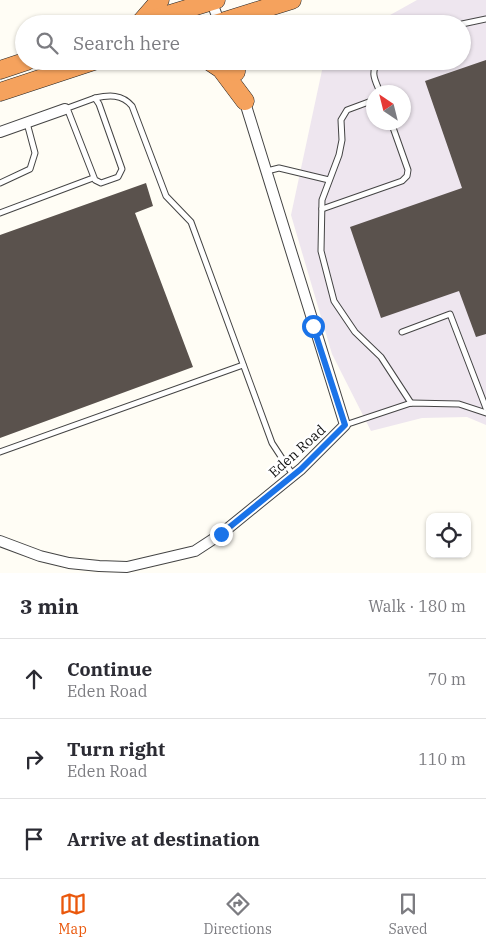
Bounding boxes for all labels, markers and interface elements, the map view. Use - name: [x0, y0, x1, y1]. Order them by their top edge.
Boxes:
- search box: [15, 15, 471, 70]
- icon: search: [33, 29, 61, 57]
- text: Search here: [73, 31, 180, 55]
- north arrow: [366, 85, 411, 130]
- route start: [302, 315, 325, 338]
- street label: Eden Road: [265, 420, 330, 481]
- map controls: [426, 513, 471, 558]
- button: locate: [426, 513, 471, 558]
- route end: [210, 523, 233, 546]
- text: 3 min: [20, 592, 79, 620]
- text: Walk · 180 m: [368, 596, 466, 616]
- text: Continue: [67, 657, 152, 681]
- icon: ahead: [20, 665, 48, 693]
- text: 70 m: [428, 669, 466, 689]
- text: Eden Road: [67, 681, 148, 701]
- text: Turn right: [67, 737, 165, 761]
- icon: right: [20, 745, 48, 773]
- text: 110 m: [418, 749, 466, 769]
- text: Eden Road: [67, 761, 148, 781]
- icon: arrive: [20, 825, 48, 853]
- text: Arrive at destination: [67, 827, 260, 851]
- tab: Map: [58, 890, 87, 938]
- tab: Directions: [203, 890, 272, 938]
- tab: Saved: [388, 890, 428, 938]

